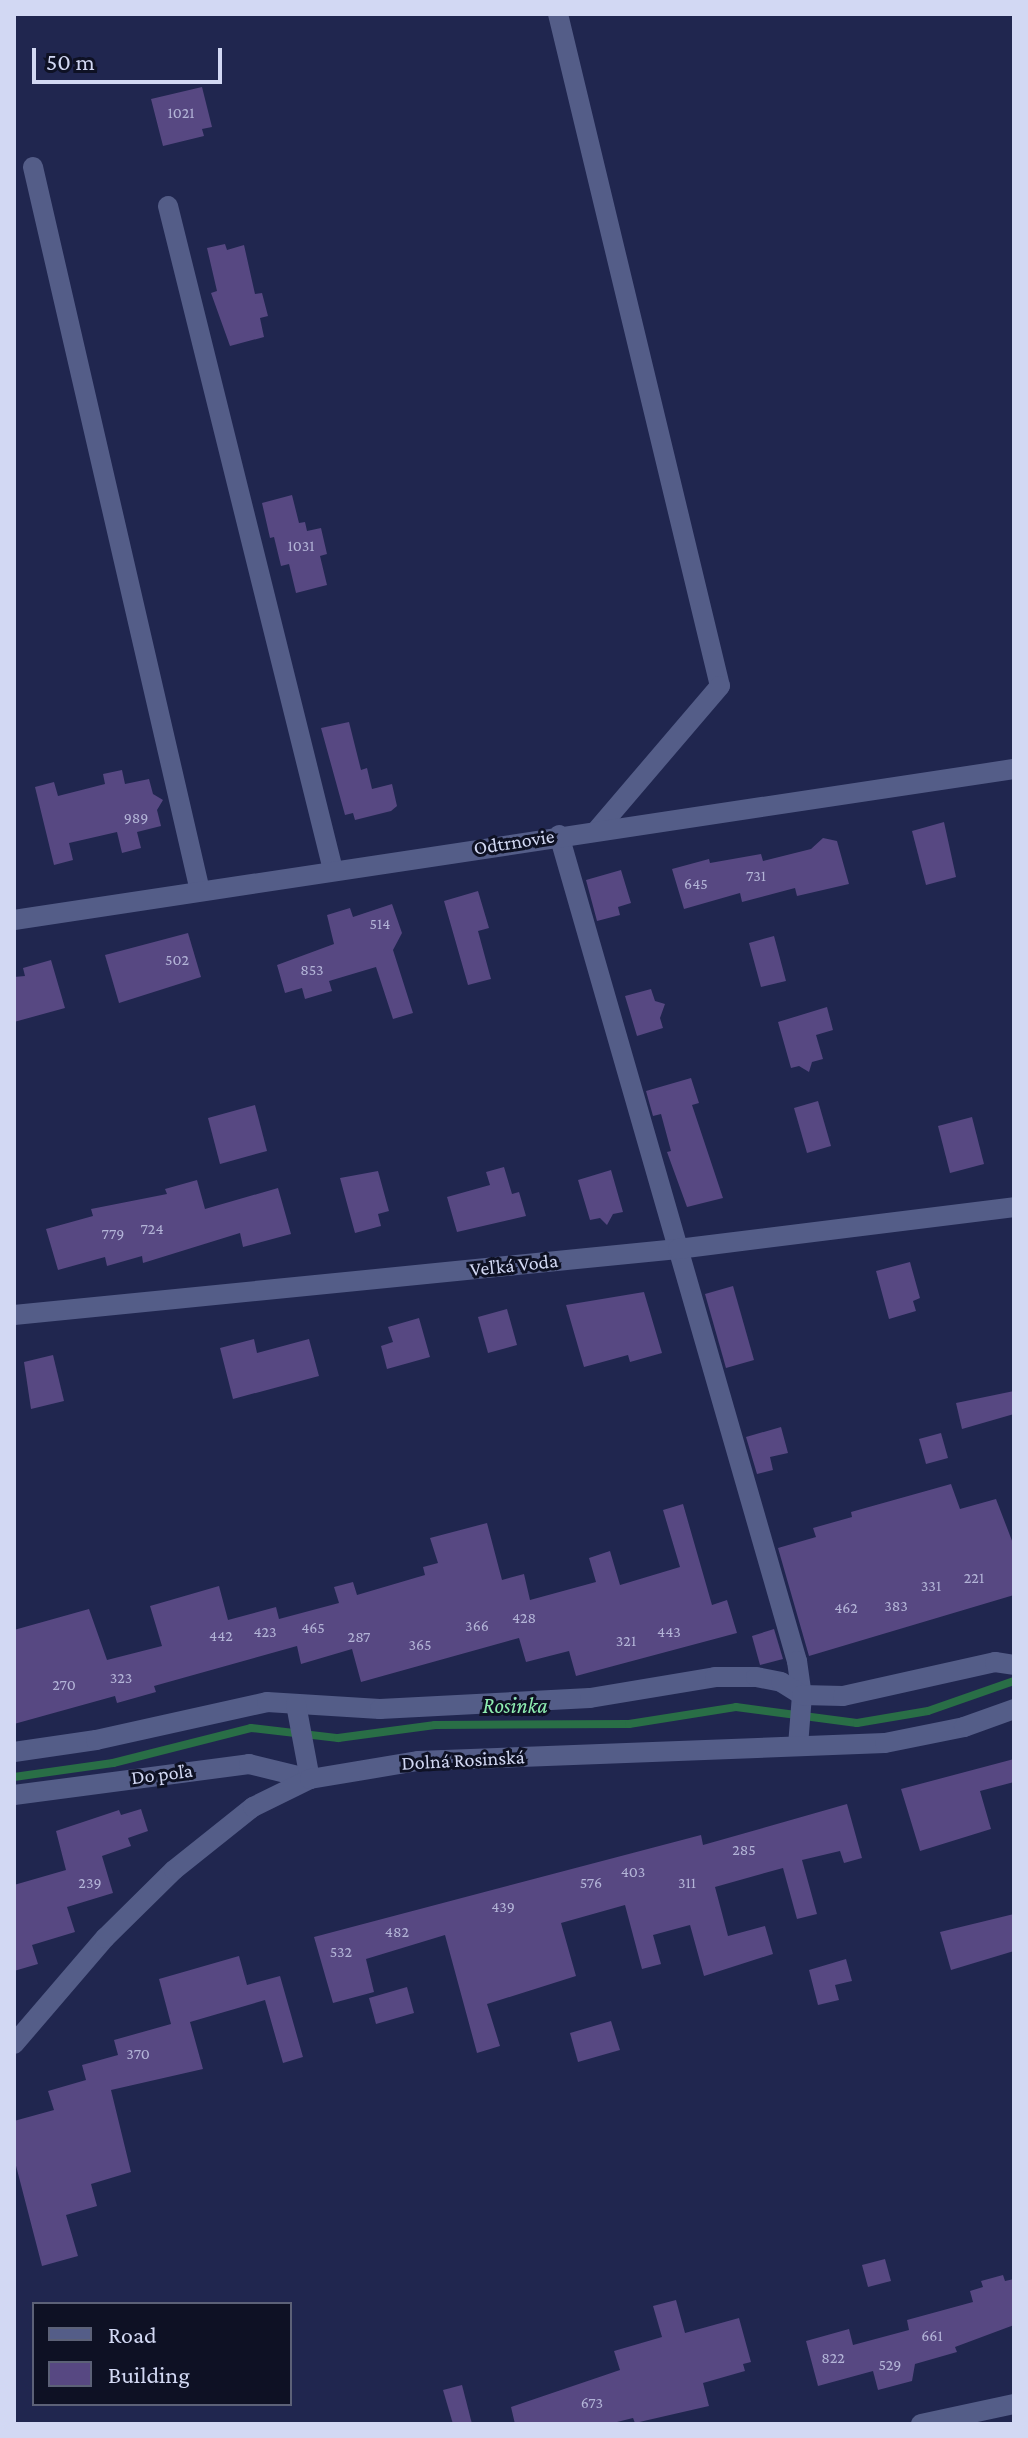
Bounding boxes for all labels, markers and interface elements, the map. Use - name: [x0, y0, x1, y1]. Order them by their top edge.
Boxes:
- scale bar: [36, 32, 226, 82]
- text: 50 m: [46, 48, 95, 75]
- house number: 1021: [167, 103, 195, 123]
- house number: 1031: [287, 536, 315, 556]
- house number: 989: [124, 808, 148, 828]
- street label: Odtrnovie: [472, 824, 556, 860]
- house number: 731: [746, 866, 766, 886]
- house number: 645: [684, 874, 708, 894]
- house number: 514: [370, 914, 390, 934]
- house number: 502: [165, 950, 189, 970]
- house number: 853: [300, 960, 324, 980]
- house number: 724: [140, 1219, 164, 1239]
- house number: 779: [102, 1224, 124, 1244]
- street label: Veľká Voda: [469, 1248, 559, 1282]
- house number: 221: [964, 1568, 984, 1588]
- house number: 331: [921, 1576, 941, 1596]
- house number: 383: [884, 1596, 908, 1616]
- house number: 462: [834, 1598, 858, 1618]
- house number: 428: [512, 1608, 536, 1628]
- house number: 366: [465, 1616, 489, 1636]
- house number: 465: [301, 1618, 325, 1638]
- house number: 423: [253, 1622, 277, 1642]
- house number: 443: [657, 1622, 681, 1642]
- house number: 442: [209, 1626, 233, 1646]
- house number: 287: [348, 1627, 370, 1647]
- house number: 321: [616, 1631, 636, 1651]
- house number: 365: [408, 1635, 432, 1655]
- house number: 323: [110, 1668, 132, 1688]
- house number: 270: [52, 1675, 76, 1695]
- water label: Rosinka: [483, 1693, 547, 1719]
- street label: Dolná Rosinská: [401, 1745, 525, 1775]
- street label: Do poľa: [130, 1758, 194, 1790]
- house number: 285: [732, 1840, 756, 1860]
- house number: 403: [621, 1862, 645, 1882]
- house number: 239: [78, 1873, 102, 1893]
- house number: 576: [580, 1873, 602, 1893]
- house number: 311: [678, 1873, 696, 1893]
- house number: 439: [491, 1897, 515, 1917]
- house number: 482: [385, 1922, 409, 1942]
- house number: 532: [330, 1942, 352, 1962]
- house number: 370: [126, 2044, 150, 2064]
- legend: [32, 2302, 292, 2406]
- text: Road: [108, 2321, 157, 2348]
- house number: 661: [921, 2326, 943, 2346]
- house number: 822: [821, 2348, 845, 2368]
- house number: 529: [879, 2355, 901, 2375]
- text: Building: [108, 2361, 190, 2388]
- house number: 673: [581, 2393, 603, 2413]

